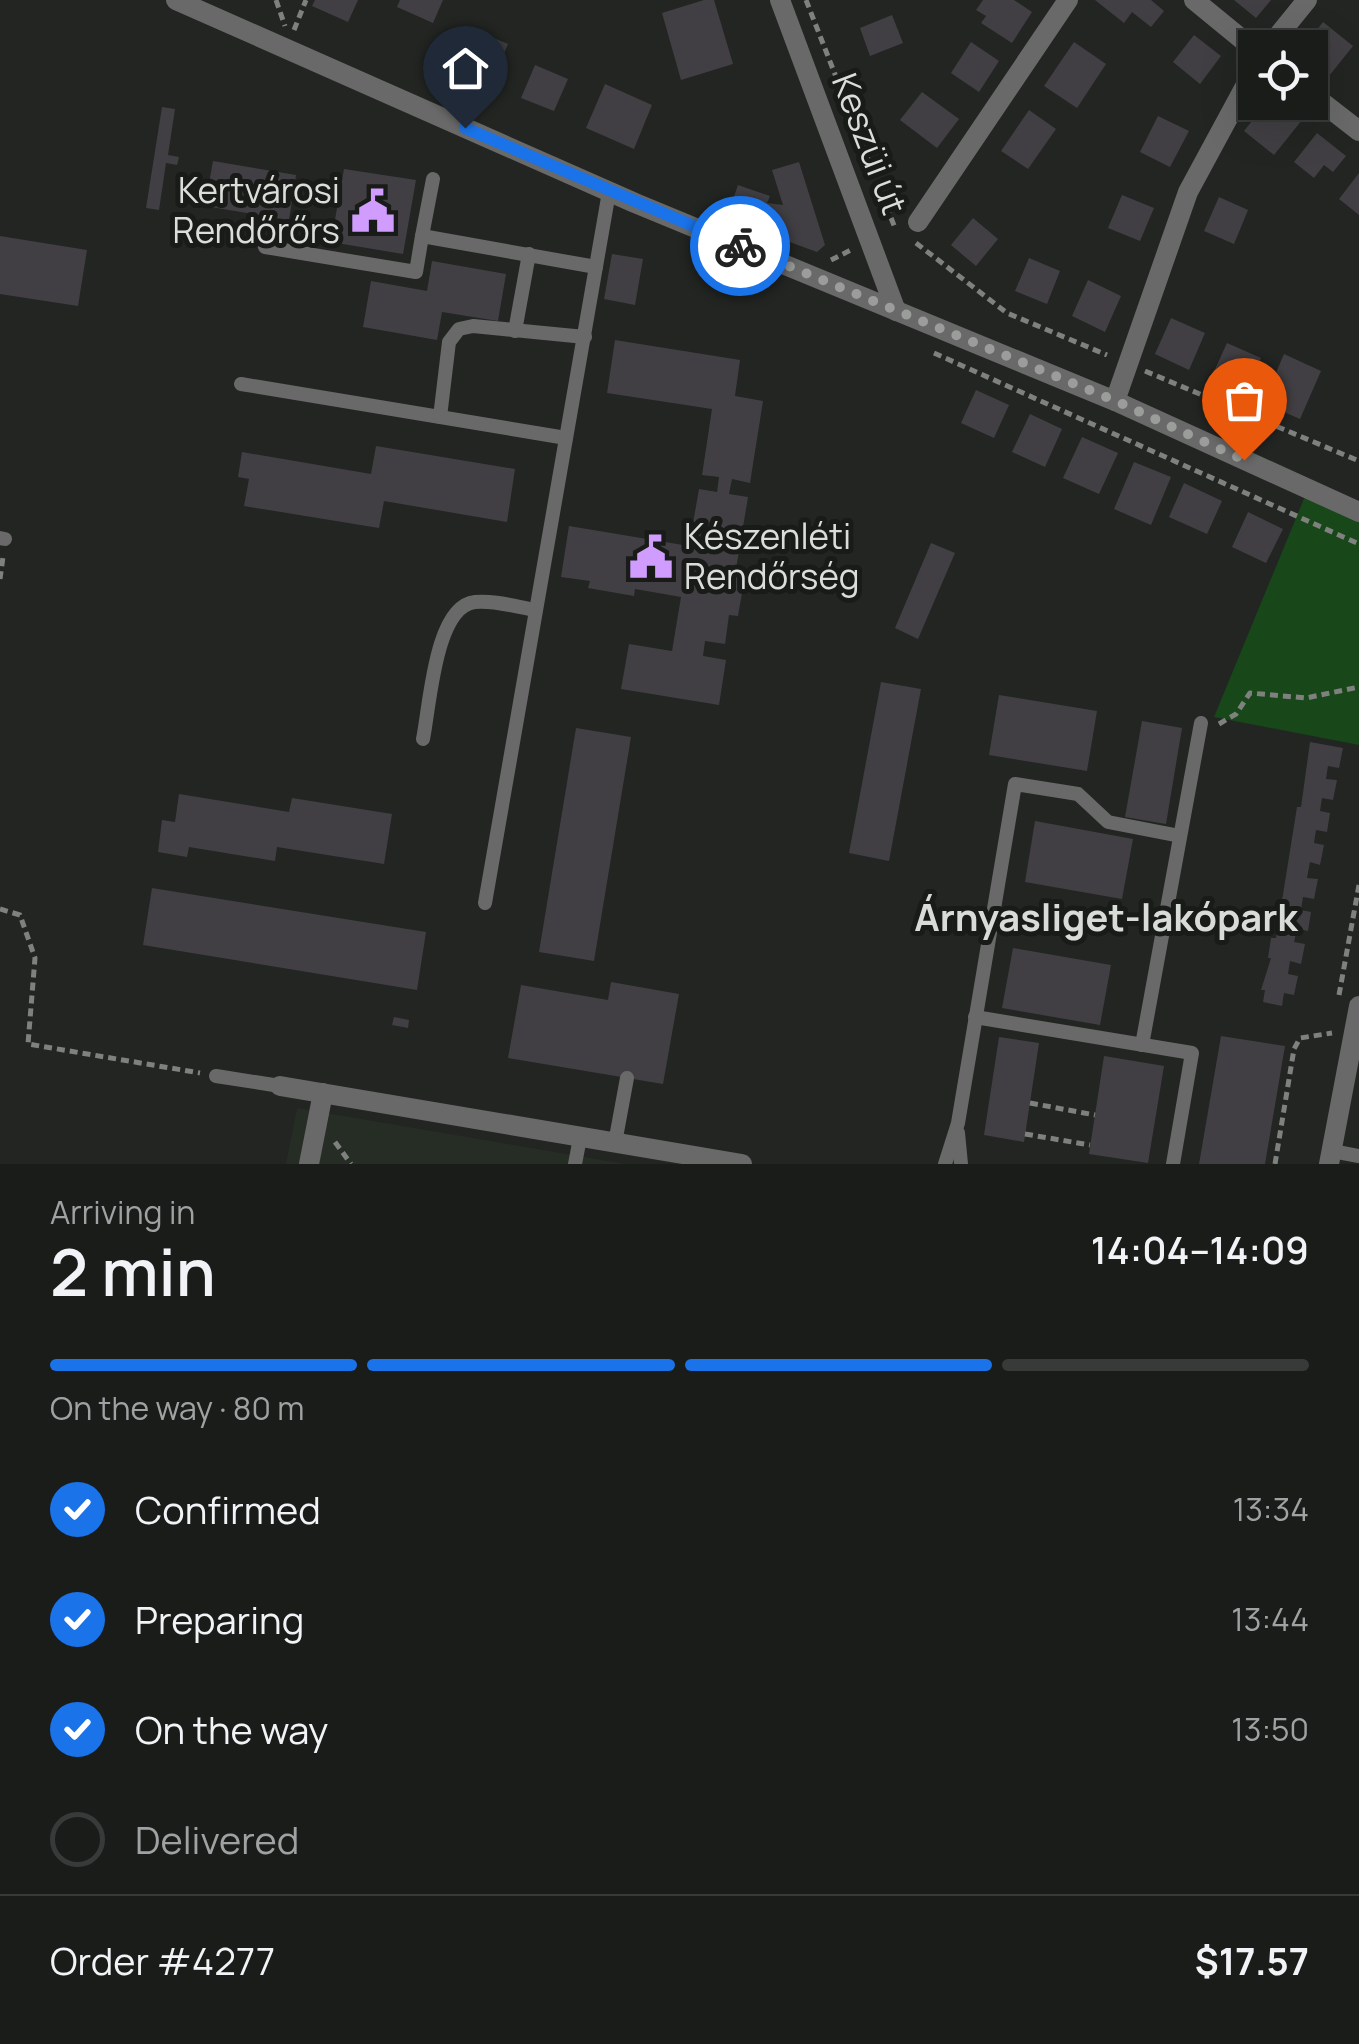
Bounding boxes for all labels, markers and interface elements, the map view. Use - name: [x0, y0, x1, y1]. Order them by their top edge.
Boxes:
- pin: [423, 26, 508, 129]
- map controls: [1238, 30, 1328, 120]
- button: locate: [1238, 30, 1328, 120]
- icon: home: [438, 41, 493, 96]
- street label: Keszüi út: [821, 66, 919, 221]
- place label: Kertvárosi Rendőrőrs: [173, 166, 340, 254]
- public building icon: Kertvárosi Rendőrőrs: [349, 187, 397, 235]
- courier: [690, 196, 790, 296]
- icon: bike: [713, 219, 768, 274]
- pin: [1202, 358, 1287, 461]
- icon: bag: [1217, 373, 1272, 428]
- place label: Készenléti Rendőrség: [684, 512, 860, 600]
- public building icon: Készenléti Rendőrség: [627, 533, 675, 581]
- district label: Árnyasliget-lakópark: [914, 890, 1299, 942]
- text: Arriving in: [50, 1190, 195, 1234]
- text: 14:04–14:09: [1091, 1223, 1309, 1275]
- text: 2 min: [50, 1227, 216, 1316]
- text: On the way · 80 m: [50, 1386, 304, 1430]
- icon: check: [50, 1482, 105, 1537]
- text: Confirmed: [135, 1483, 321, 1535]
- text: 13:34: [1233, 1487, 1309, 1531]
- icon: check: [50, 1592, 105, 1647]
- text: Preparing: [135, 1593, 304, 1645]
- text: 13:44: [1231, 1597, 1309, 1641]
- icon: check: [50, 1702, 105, 1757]
- text: On the way: [135, 1703, 328, 1755]
- text: 13:50: [1231, 1707, 1309, 1751]
- text: Delivered: [135, 1813, 299, 1865]
- text: Order #4277: [50, 1934, 275, 1986]
- text: $17.57: [1195, 1934, 1309, 1986]

